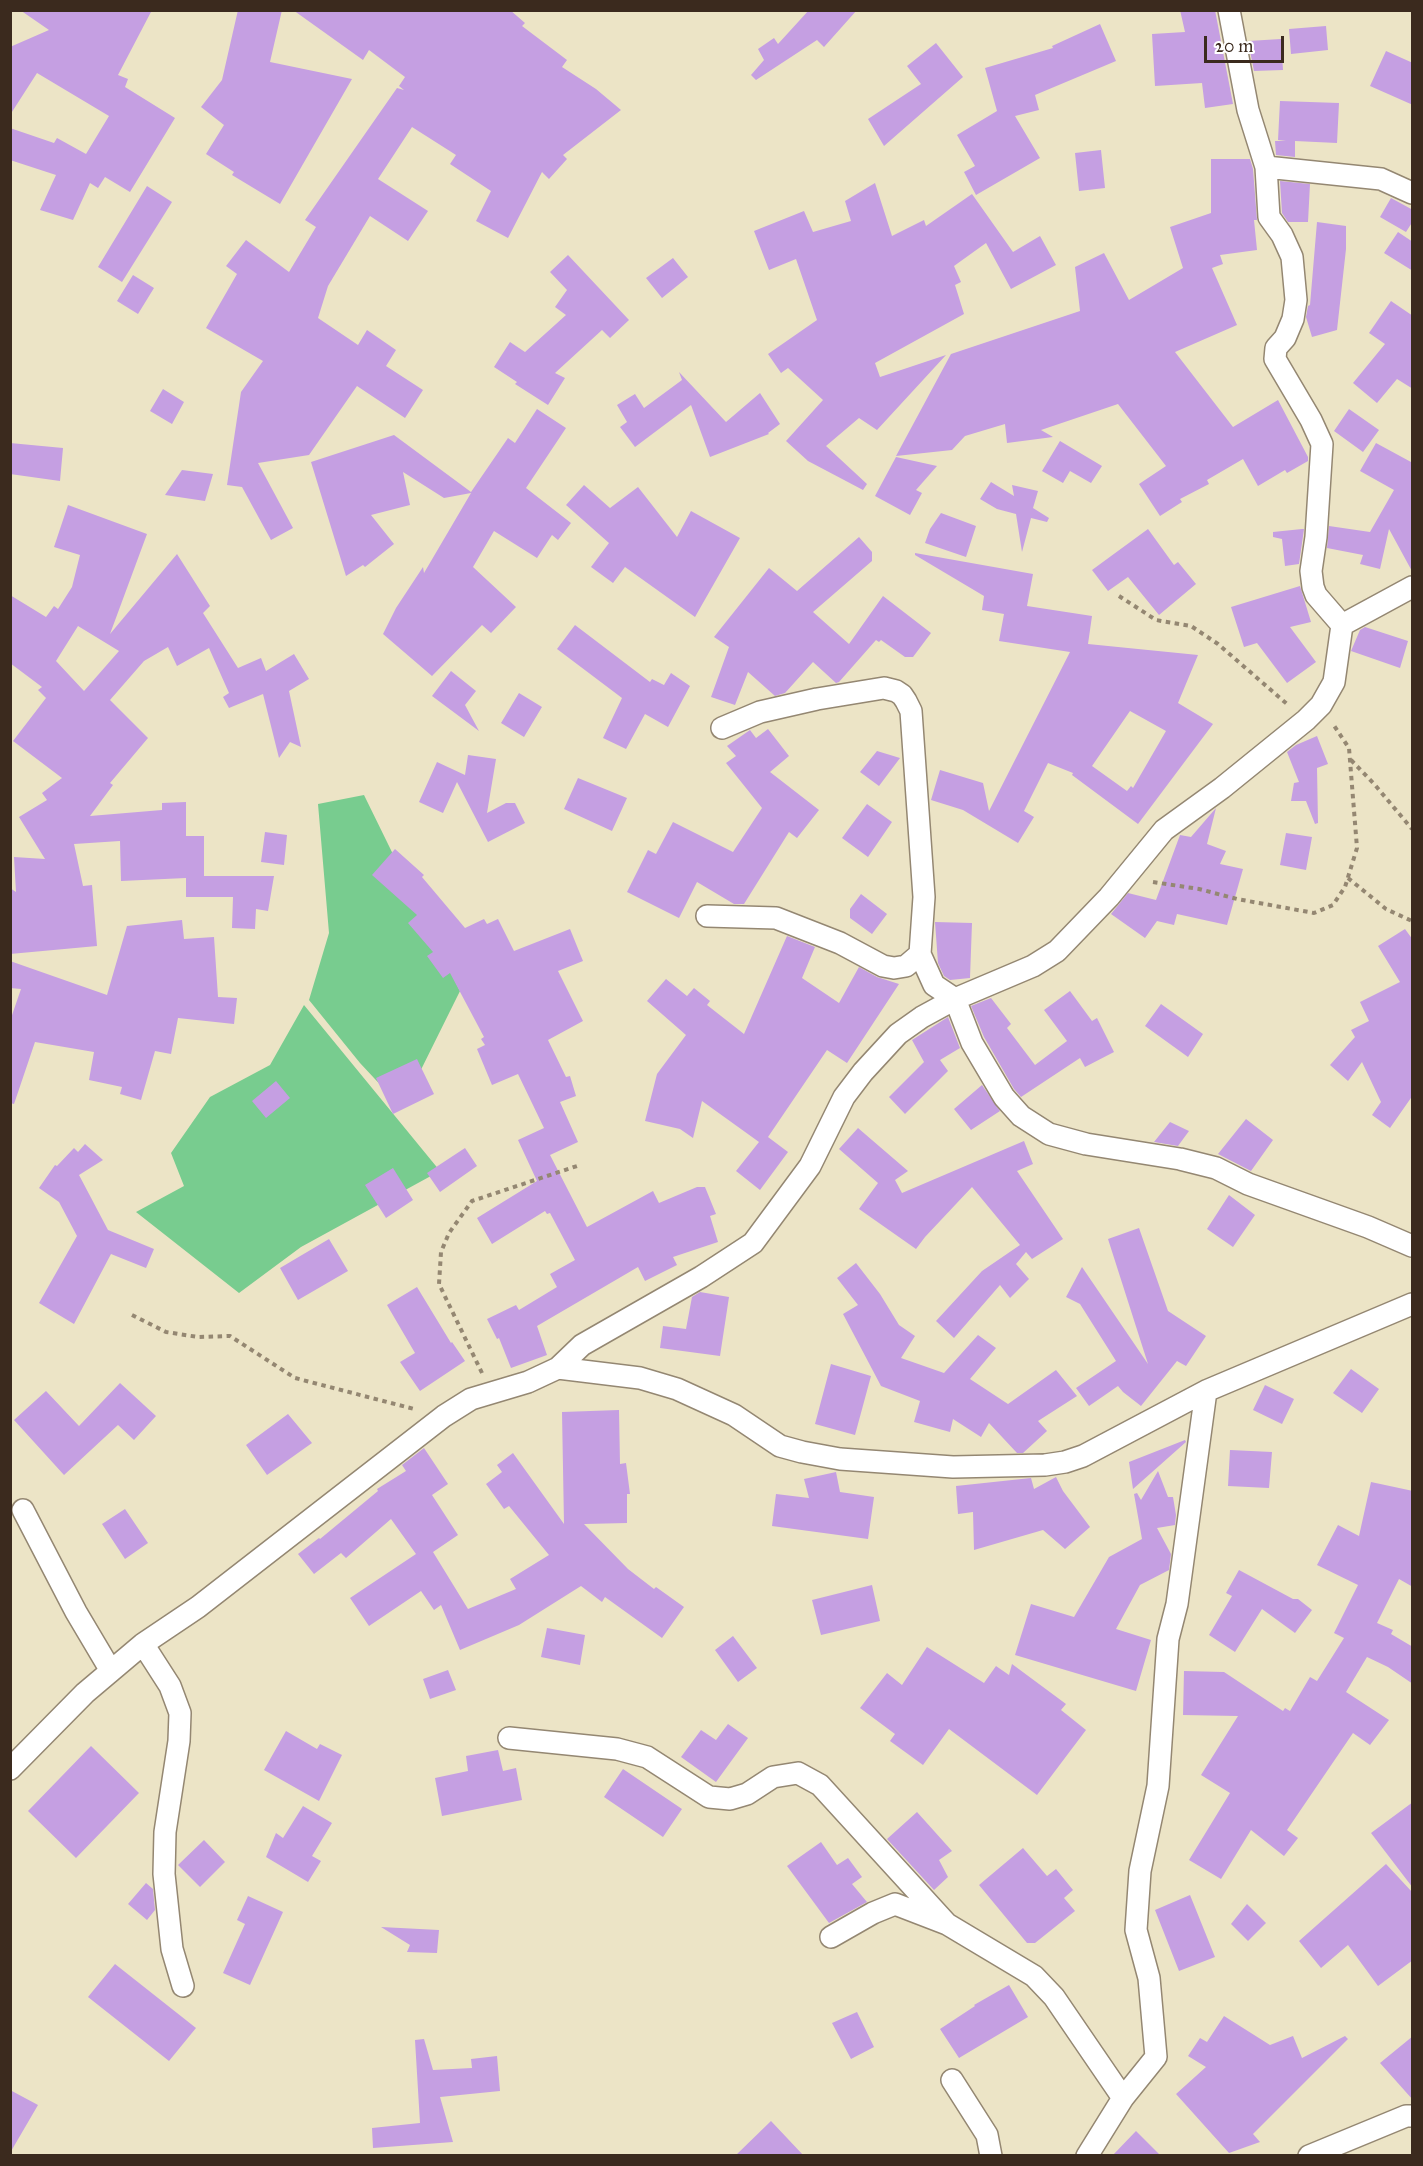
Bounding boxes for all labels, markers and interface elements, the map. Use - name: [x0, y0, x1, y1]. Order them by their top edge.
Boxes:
- scale bar: [1207, 24, 1286, 62]
- text: 20 m: [1215, 35, 1253, 57]

